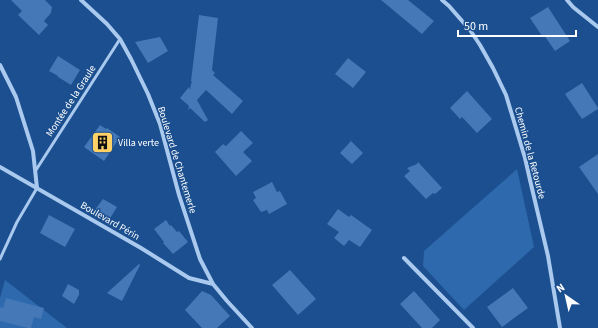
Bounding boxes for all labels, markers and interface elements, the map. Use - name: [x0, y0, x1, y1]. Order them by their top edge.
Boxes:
- scale bar: [458, 12, 576, 38]
- text: 50 m: [464, 18, 488, 35]
- street label: Montée de la Graule: [43, 62, 99, 140]
- street label: Boulevard de Chantemerle: [154, 105, 200, 215]
- street label: Chemin de la Retourde: [511, 105, 549, 201]
- building icon: Villa verte: [89, 130, 115, 156]
- place label: Villa verte: [118, 136, 159, 150]
- street label: Boulevard Périn: [78, 198, 142, 244]
- north arrow: [546, 276, 586, 316]
- text: N: [553, 280, 568, 296]

